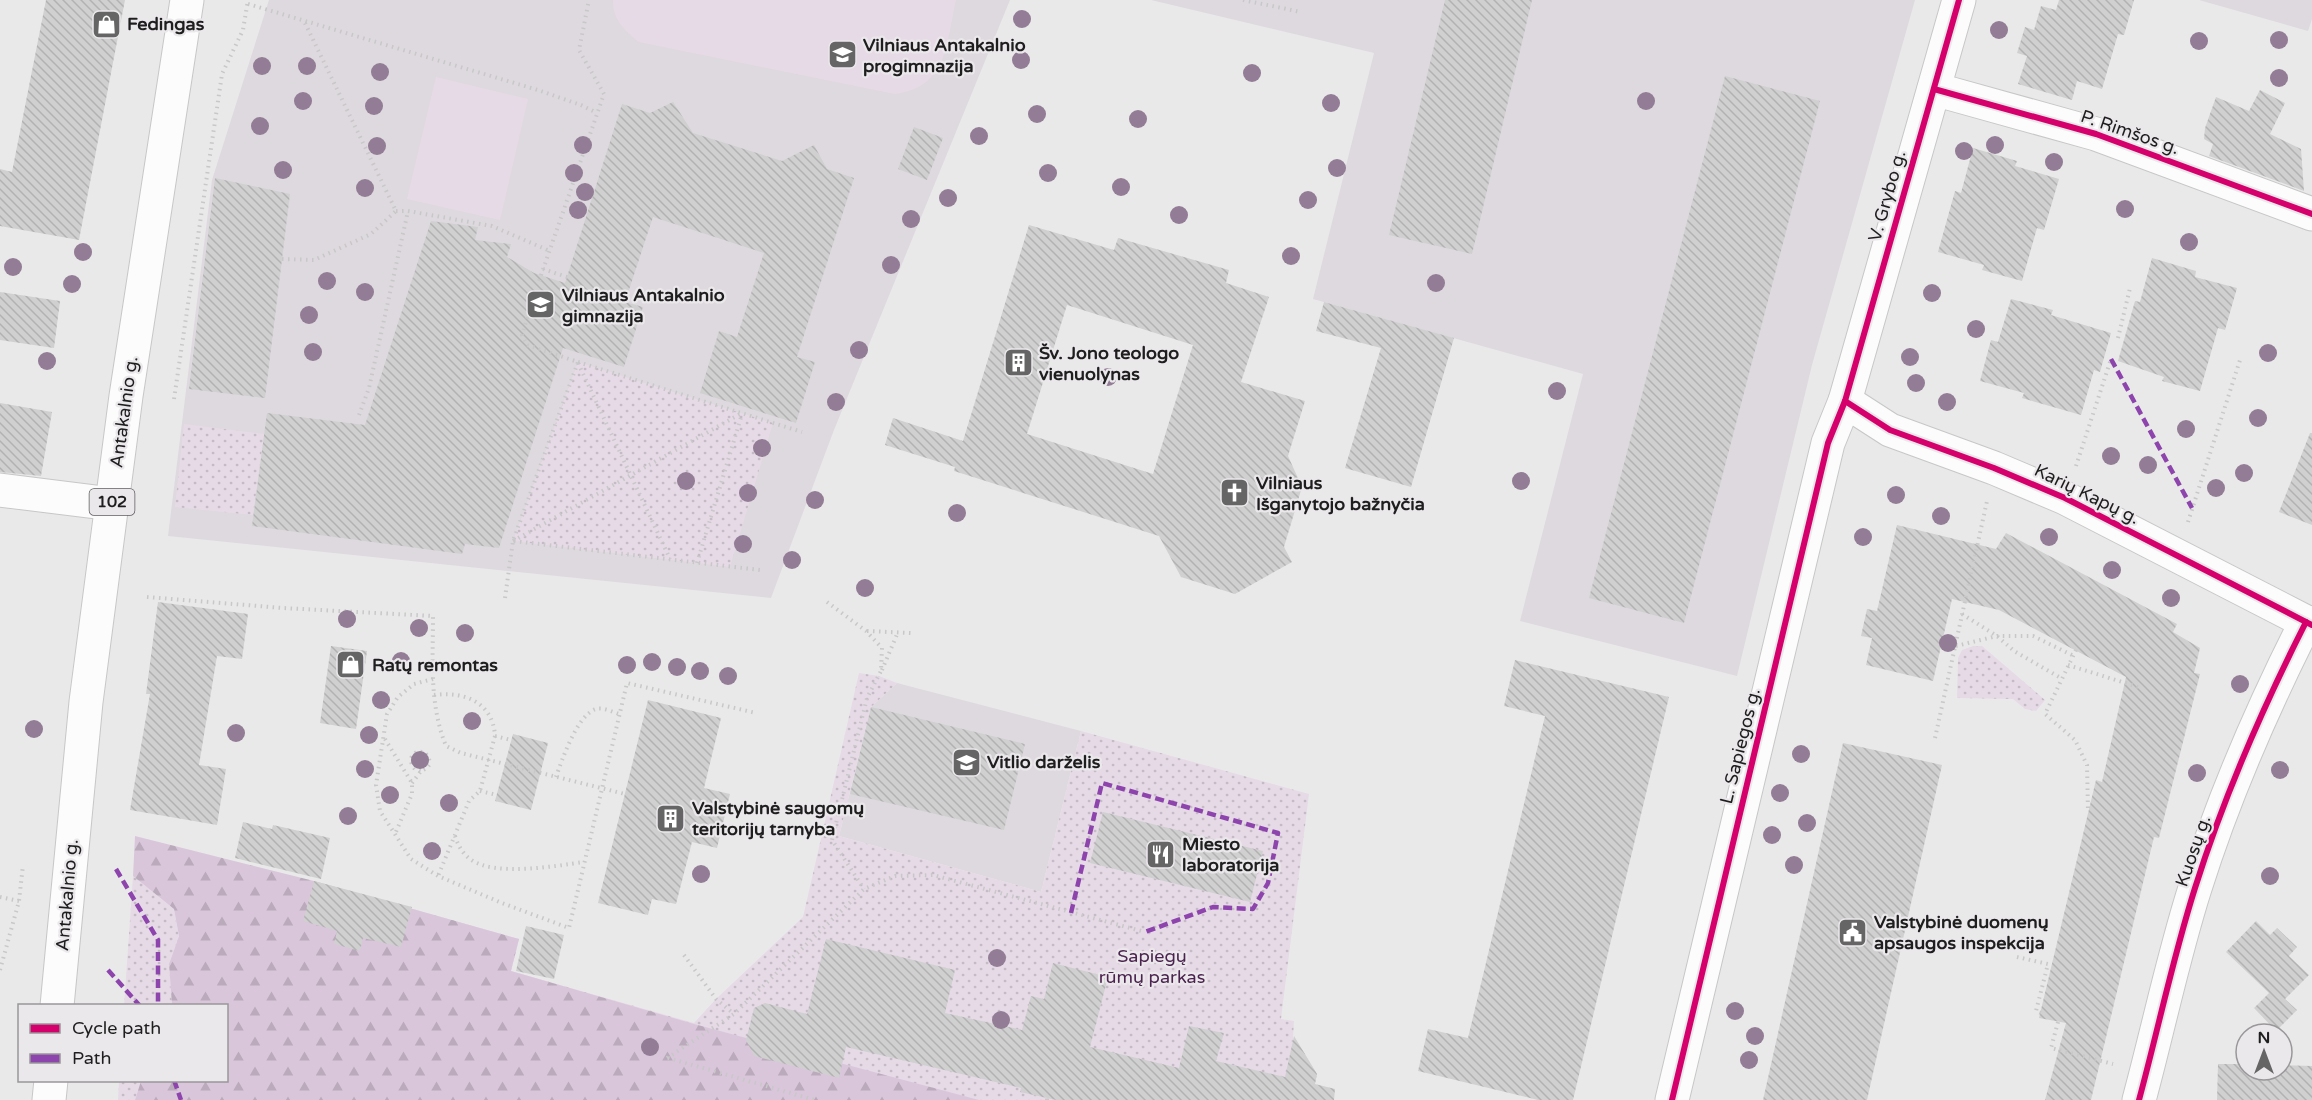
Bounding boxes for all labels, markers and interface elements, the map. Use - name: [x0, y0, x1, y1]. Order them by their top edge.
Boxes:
- shop icon: Fedingas: [90, 8, 122, 40]
- place label: Fedingas: [127, 13, 205, 35]
- place label: Vilniaus Antakalnio progimnazija: [863, 34, 1026, 77]
- school or university icon: Vilniaus Antakalnio progimnazija: [826, 39, 858, 71]
- street label: P. Rimšos g.: [2078, 105, 2182, 159]
- street label: V. Grybo g.: [1863, 148, 1911, 244]
- place label: Vilniaus Antakalnio gimnazija: [562, 284, 725, 327]
- school or university icon: Vilniaus Antakalnio gimnazija: [525, 289, 557, 321]
- place label: Šv. Jono teologo vienuolynas: [1039, 342, 1179, 385]
- building icon: Šv. Jono teologo vienuolynas: [1002, 347, 1034, 379]
- street label: Antakalnio g.: [105, 355, 143, 469]
- street label: Karių Kapų g.: [2031, 459, 2143, 529]
- place label: Vilniaus Išganytojo bažnyčia: [1256, 472, 1425, 515]
- church icon: Vilniaus Išganytojo bažnyčia: [1219, 477, 1251, 509]
- road number: 102: [90, 489, 134, 515]
- shop icon: Ratų remontas: [335, 649, 367, 681]
- place label: Ratų remontas: [372, 654, 498, 676]
- street label: L. Sapiegos g.: [1715, 686, 1765, 806]
- school or university icon: Vitlio darželis: [950, 746, 982, 778]
- place label: Vitlio darželis: [987, 751, 1101, 773]
- place label: Valstybinė saugomų teritorijų tarnyba: [692, 797, 864, 840]
- building icon: Valstybinė saugomų teritorijų tarnyba: [655, 802, 687, 834]
- street label: Kuosų g.: [2171, 812, 2215, 890]
- place label: Miesto laboratorija: [1182, 833, 1279, 876]
- street label: Antakalnio g.: [51, 838, 83, 952]
- restaurant icon: Miesto laboratorija: [1145, 838, 1177, 870]
- place label: Valstybinė duomenų apsaugos inspekcija: [1874, 911, 2049, 954]
- public building icon: Valstybinė duomenų apsaugos inspekcija: [1837, 916, 1869, 948]
- park label: Sapiegų rūmų parkas: [1099, 945, 1205, 988]
- legend: [18, 1004, 228, 1082]
- text: Cycle path: [72, 1017, 161, 1039]
- north arrow: [2234, 1022, 2294, 1082]
- text: N: [2258, 1028, 2270, 1048]
- text: Path: [72, 1047, 111, 1069]

